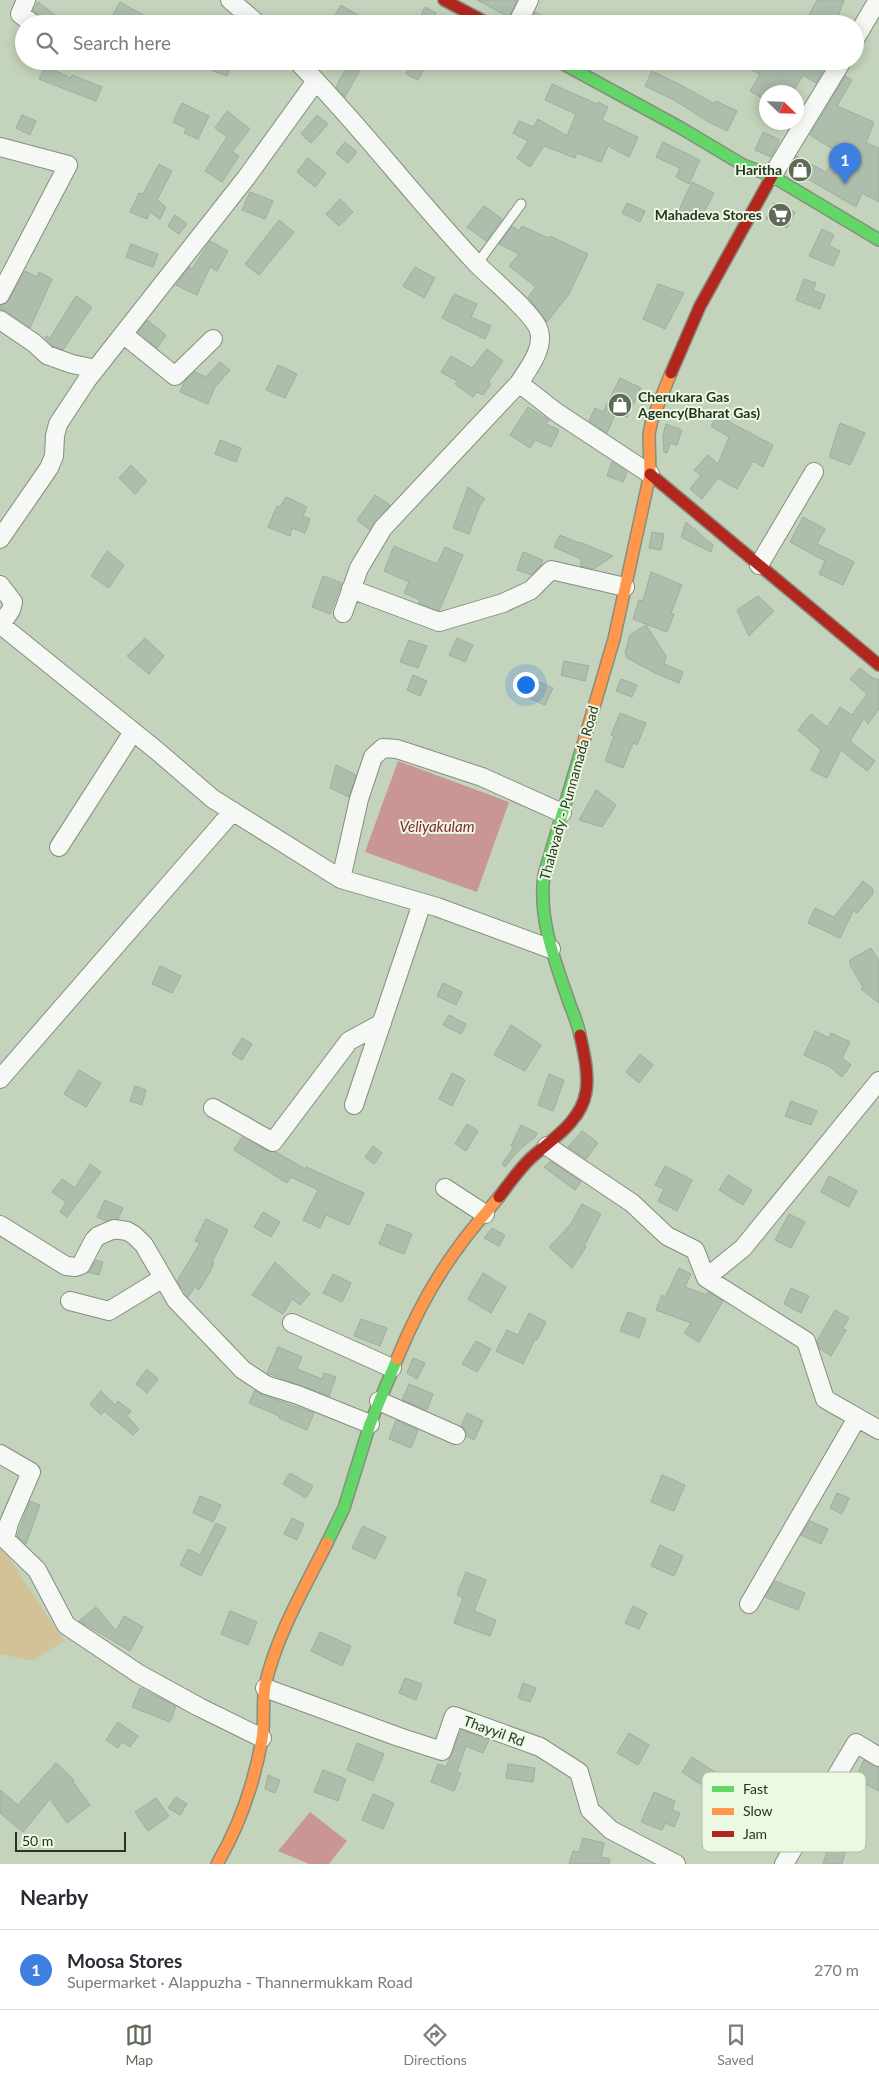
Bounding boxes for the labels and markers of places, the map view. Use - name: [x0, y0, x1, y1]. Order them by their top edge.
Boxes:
- pin: 1: [829, 143, 861, 184]
- shop icon: Haritha: [787, 157, 813, 183]
- place label: Haritha: [735, 161, 782, 178]
- supermarket icon: Mahadeva Stores: [767, 202, 793, 228]
- place label: Mahadeva Stores: [655, 206, 762, 223]
- place label: Cherukara Gas Agency(Bharat Gas): [637, 388, 760, 421]
- shop icon: Cherukara Gas Agency(Bharat Gas): [607, 392, 633, 418]

